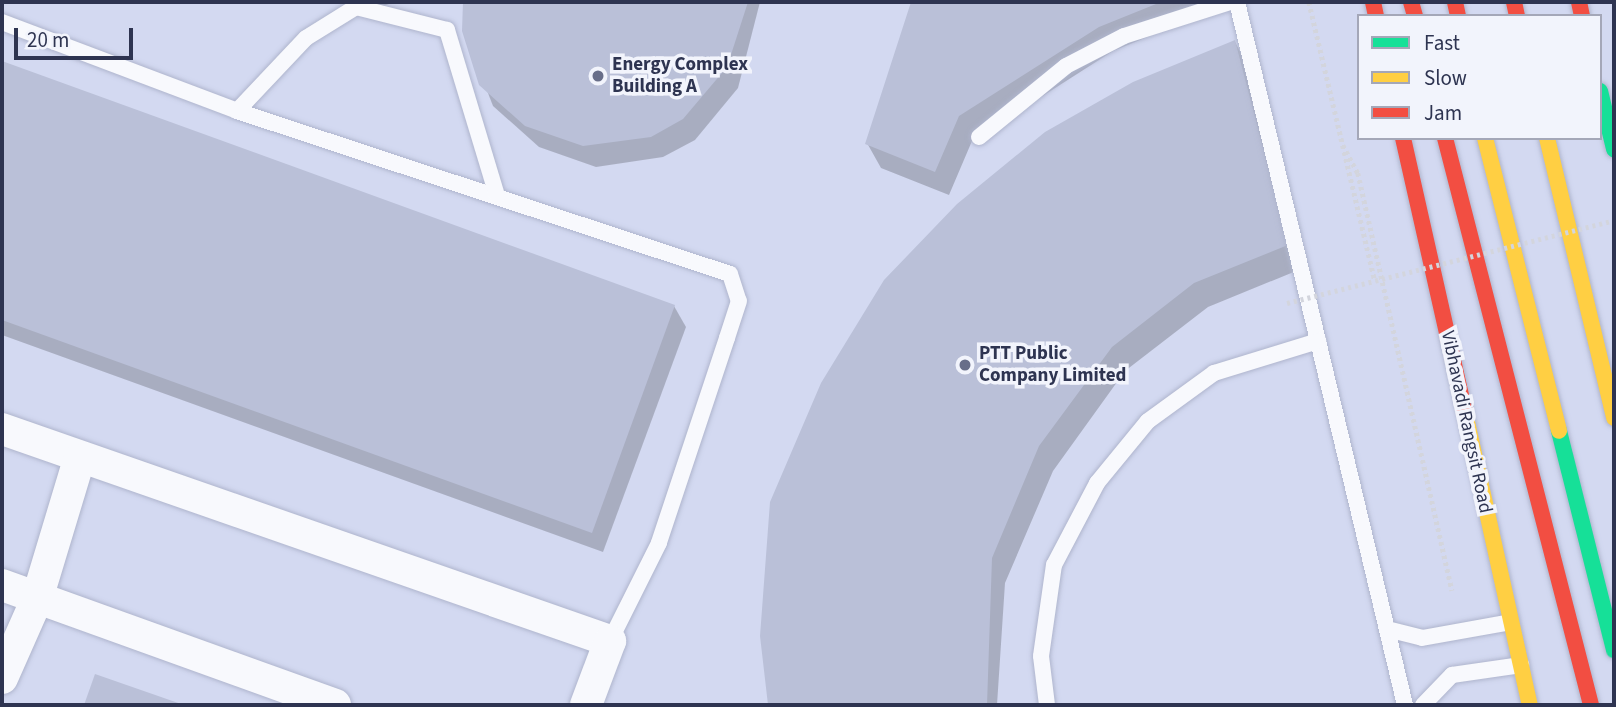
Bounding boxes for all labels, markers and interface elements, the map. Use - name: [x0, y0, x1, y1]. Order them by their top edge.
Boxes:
- scale bar: [18, 14, 136, 58]
- legend: [1357, 14, 1602, 140]
- text: 20 m: [27, 25, 69, 55]
- text: Fast: [1424, 28, 1460, 58]
- place label: Energy Complex Building A: [612, 54, 748, 98]
- text: Slow: [1424, 63, 1467, 93]
- marker: Energy Complex Building A: [590, 68, 606, 84]
- text: Jam: [1424, 98, 1462, 128]
- street label: Vibhavadi Rangsit Road: [1436, 329, 1496, 515]
- place label: PTT Public Company Limited: [979, 343, 1126, 387]
- marker: PTT Public Company Limited: [957, 357, 973, 373]

